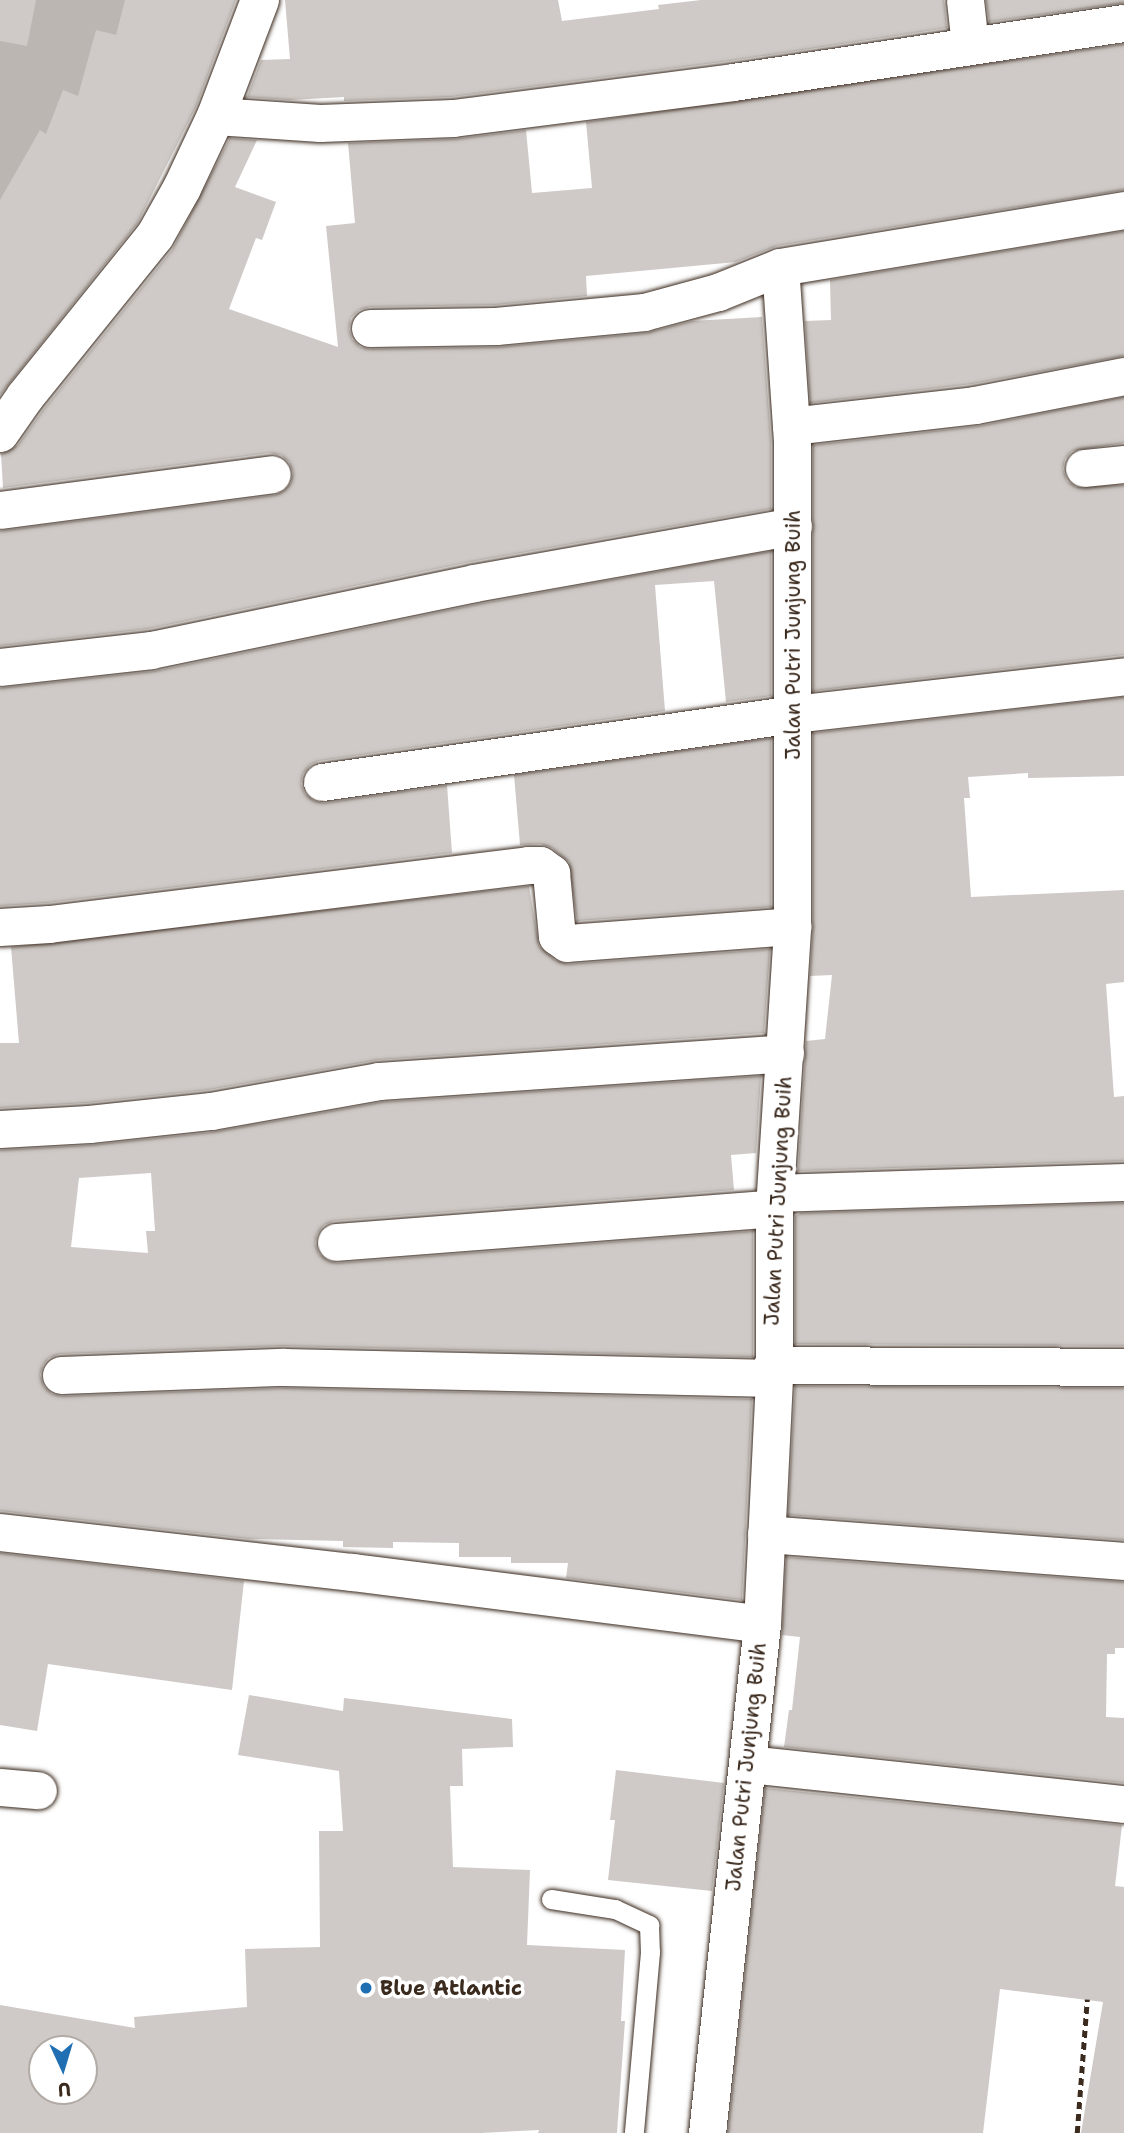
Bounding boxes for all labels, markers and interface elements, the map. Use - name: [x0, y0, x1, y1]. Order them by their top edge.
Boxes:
- street label: Jalan Putri Junjung Buih: [780, 510, 806, 760]
- street label: Jalan Putri Junjung Buih: [759, 1075, 797, 1327]
- street label: Jalan Putri Junjung Buih: [720, 1641, 772, 1893]
- place label: Blue Atlantic: [380, 1975, 522, 2001]
- marker: Blue Atlantic: [358, 1980, 374, 1996]
- north arrow: [28, 2035, 98, 2105]
- text: U: [57, 2077, 72, 2102]

